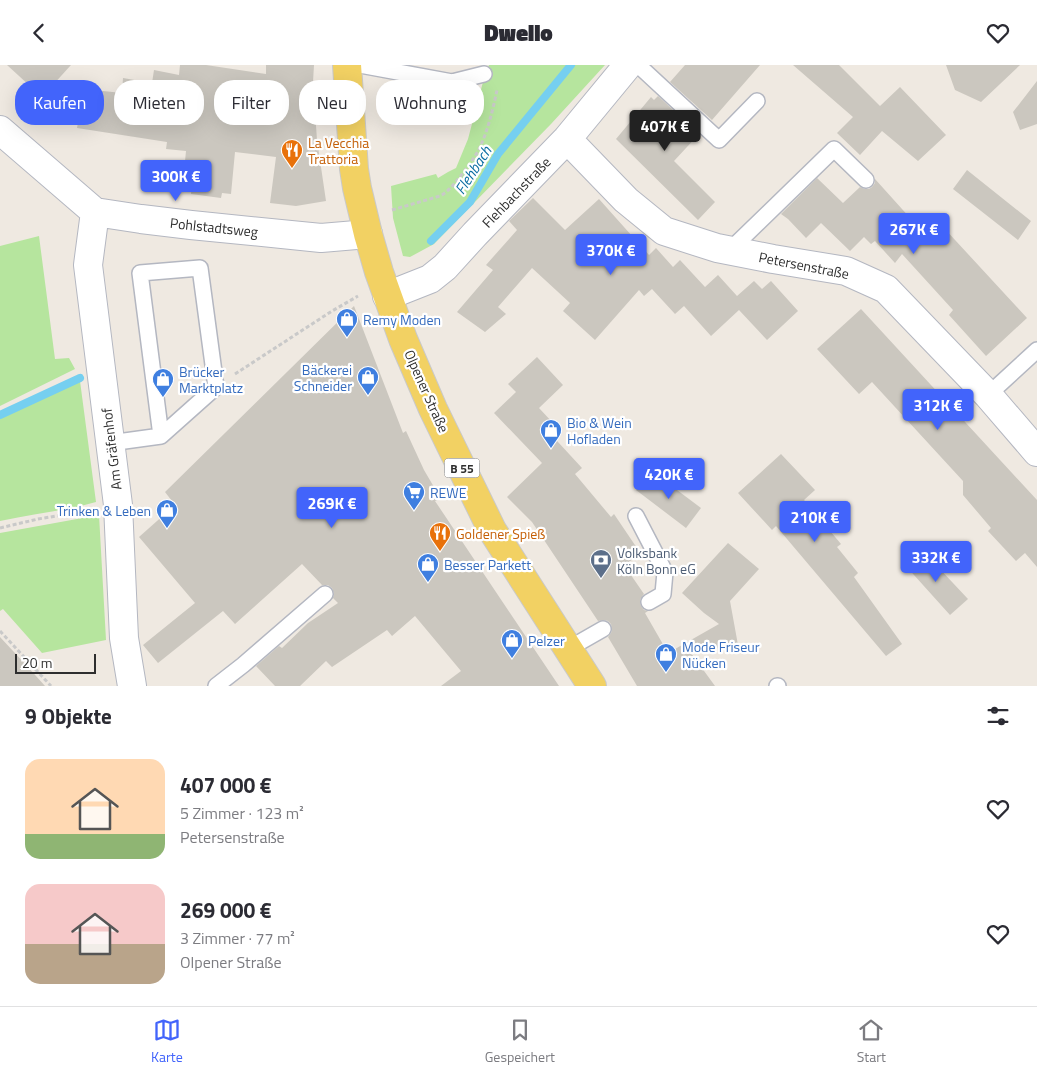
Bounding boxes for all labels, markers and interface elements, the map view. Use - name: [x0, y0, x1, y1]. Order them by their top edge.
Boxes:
- text: Dwello: [484, 16, 553, 50]
- icon: back: [25, 19, 53, 47]
- icon: heart: [984, 19, 1012, 47]
- chip: Kaufen: [15, 80, 104, 125]
- chip: Mieten: [114, 80, 204, 125]
- chip: Filter: [214, 80, 289, 125]
- chip: Neu: [299, 80, 366, 125]
- chip: Wohnung: [376, 80, 484, 125]
- pin: 407K €: [624, 109, 706, 152]
- text: 407K €: [641, 114, 689, 138]
- place label: La Vecchia Trattoria: [308, 132, 369, 169]
- restaurant icon: La Vecchia Trattoria: [280, 138, 304, 169]
- water label: Flehbach: [449, 141, 497, 199]
- street label: Flehbachstraße: [477, 152, 555, 232]
- pin: 300K €: [135, 159, 217, 202]
- text: 300K €: [152, 164, 200, 188]
- street label: Pohlstadtsweg: [169, 212, 259, 242]
- pin: 267K €: [873, 213, 955, 255]
- text: 267K €: [890, 217, 938, 241]
- pin: 370K €: [570, 233, 652, 276]
- text: 370K €: [587, 238, 635, 262]
- street label: Petersenstraße: [757, 246, 851, 284]
- shop icon: Remy Moden: [335, 307, 359, 338]
- place label: Remy Moden: [363, 309, 441, 330]
- street label: Olpener Straße: [399, 346, 455, 436]
- place label: Bäckerei Schneider: [294, 359, 352, 396]
- place label: Brücker Marktplatz: [179, 361, 243, 398]
- shop icon: Bäckerei Schneider: [356, 365, 380, 396]
- shop icon: Brücker Marktplatz: [151, 367, 175, 398]
- pin: 312K €: [897, 389, 979, 431]
- text: 312K €: [914, 393, 962, 417]
- street label: Am Gräfenhof: [96, 407, 126, 491]
- place label: Bio & Wein Hofladen: [567, 412, 632, 449]
- shop icon: Bio & Wein Hofladen: [539, 418, 563, 449]
- pin: 420K €: [628, 457, 710, 500]
- road number: B 55: [444, 458, 480, 477]
- text: 420K €: [645, 462, 693, 486]
- supermarket icon: REWE: [402, 480, 426, 511]
- place label: REWE: [430, 482, 467, 503]
- pin: 269K €: [291, 487, 373, 529]
- text: 269K €: [308, 491, 356, 515]
- shop icon: Trinken & Leben: [155, 498, 179, 529]
- place label: Trinken & Leben: [57, 500, 151, 521]
- pin: 210K €: [774, 501, 856, 543]
- text: 210K €: [791, 505, 839, 529]
- restaurant icon: Goldener Spieß: [428, 521, 452, 552]
- place label: Goldener Spieß: [456, 523, 545, 544]
- pin: 332K €: [895, 541, 977, 583]
- place label: Volksbank Köln Bonn eG: [617, 542, 696, 579]
- text: 332K €: [912, 545, 960, 569]
- bank icon: Volksbank Köln Bonn eG: [589, 548, 613, 579]
- shop icon: Besser Parkett: [416, 552, 440, 583]
- place label: Besser Parkett: [444, 554, 531, 575]
- shop icon: Pelzer: [500, 628, 524, 659]
- place label: Pelzer: [528, 630, 565, 651]
- place label: Mode Friseur Nücken: [682, 636, 760, 673]
- shop icon: Mode Friseur Nücken: [654, 642, 678, 673]
- scale bar: [15, 651, 96, 674]
- text: 20 m: [22, 652, 52, 673]
- text: 9 Objekte: [25, 700, 112, 732]
- icon: filters: [984, 702, 1012, 730]
- text: 407 000 €: [180, 769, 272, 801]
- icon: home: [65, 779, 125, 839]
- icon: heart: [984, 795, 1012, 823]
- text: 5 Zimmer · 123 m²: [180, 801, 304, 825]
- text: Petersenstraße: [180, 825, 285, 849]
- text: 269 000 €: [180, 894, 272, 926]
- icon: home: [65, 904, 125, 964]
- icon: heart: [984, 920, 1012, 948]
- text: 3 Zimmer · 77 m²: [180, 926, 295, 950]
- text: Olpener Straße: [180, 950, 281, 974]
- tab: Karte: [151, 1016, 183, 1067]
- tab: Gespeichert: [485, 1016, 555, 1067]
- tab: Start: [857, 1016, 886, 1067]

